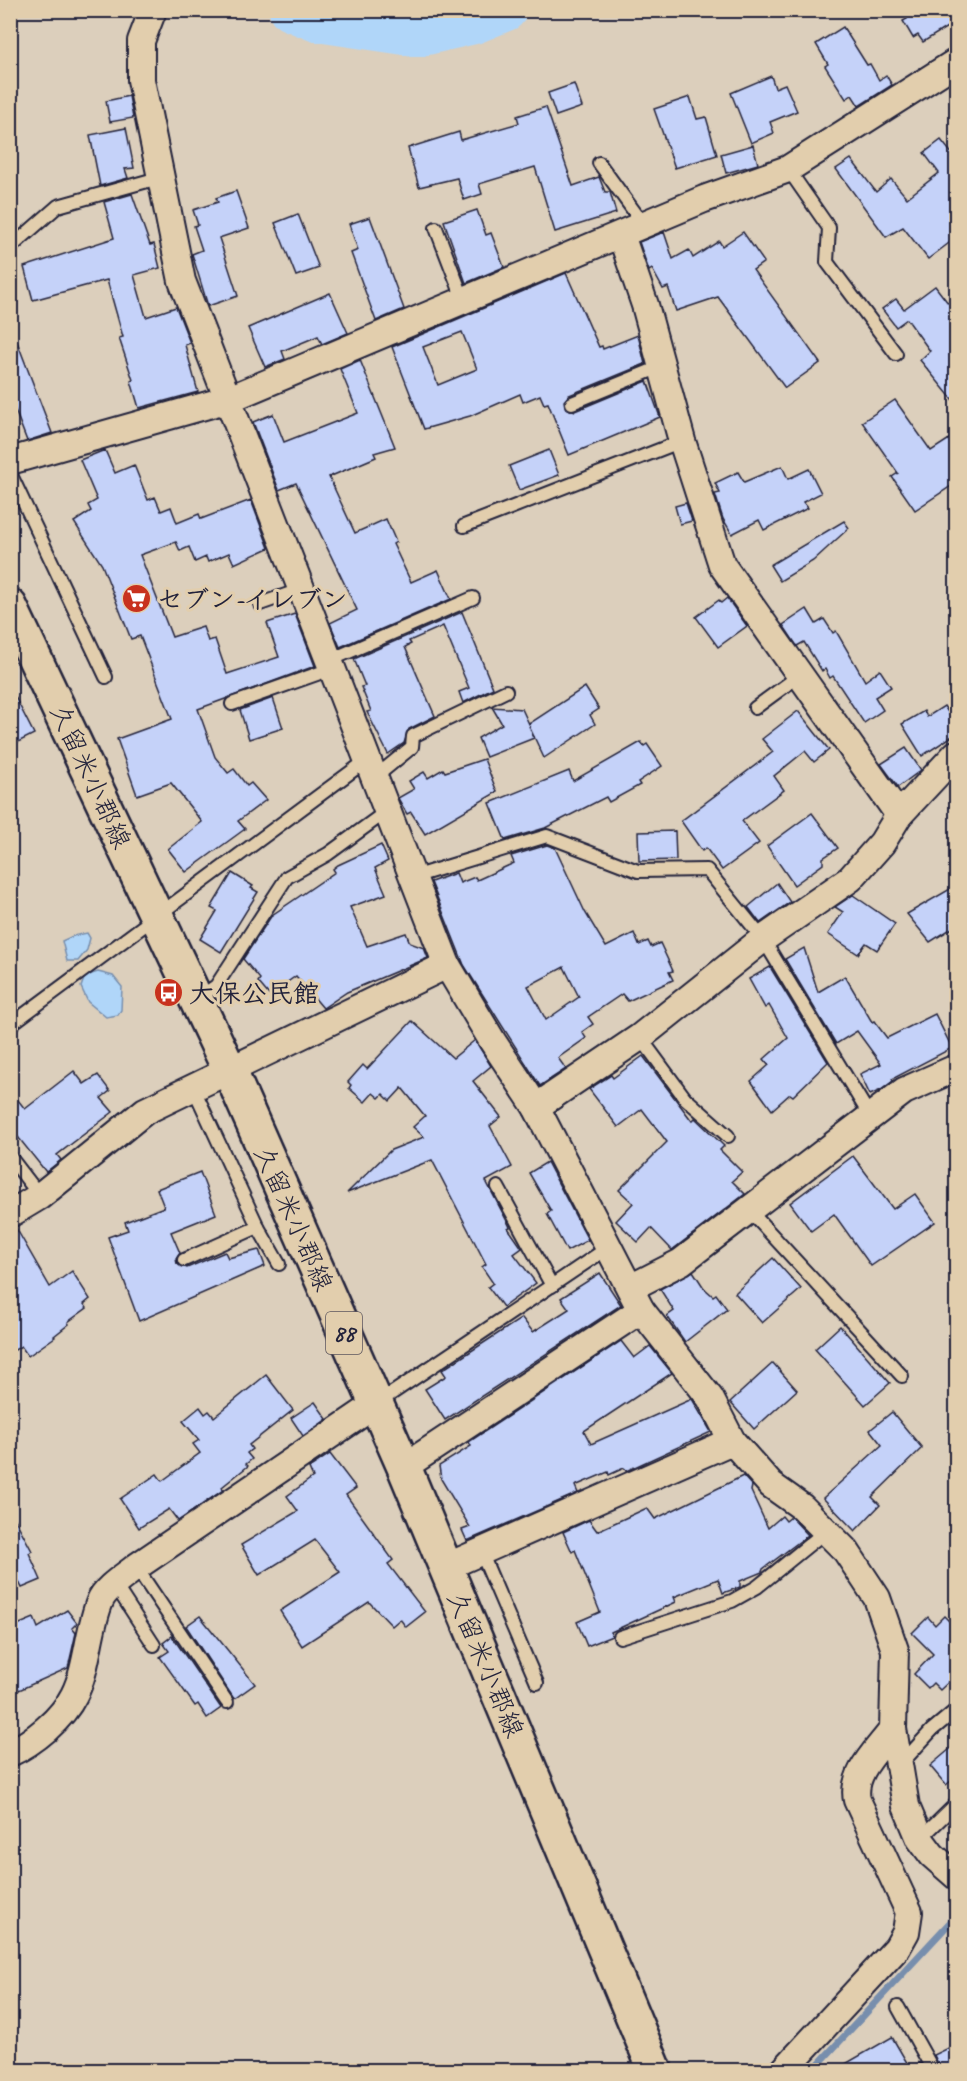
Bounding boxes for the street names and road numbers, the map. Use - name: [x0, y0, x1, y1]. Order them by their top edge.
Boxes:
- street label: 久留米小郡線: [43, 699, 138, 854]
- street label: 久留米小郡線: [247, 1140, 340, 1296]
- road number: 88: [326, 1312, 362, 1354]
- street label: 久留米小郡線: [440, 1586, 531, 1742]

